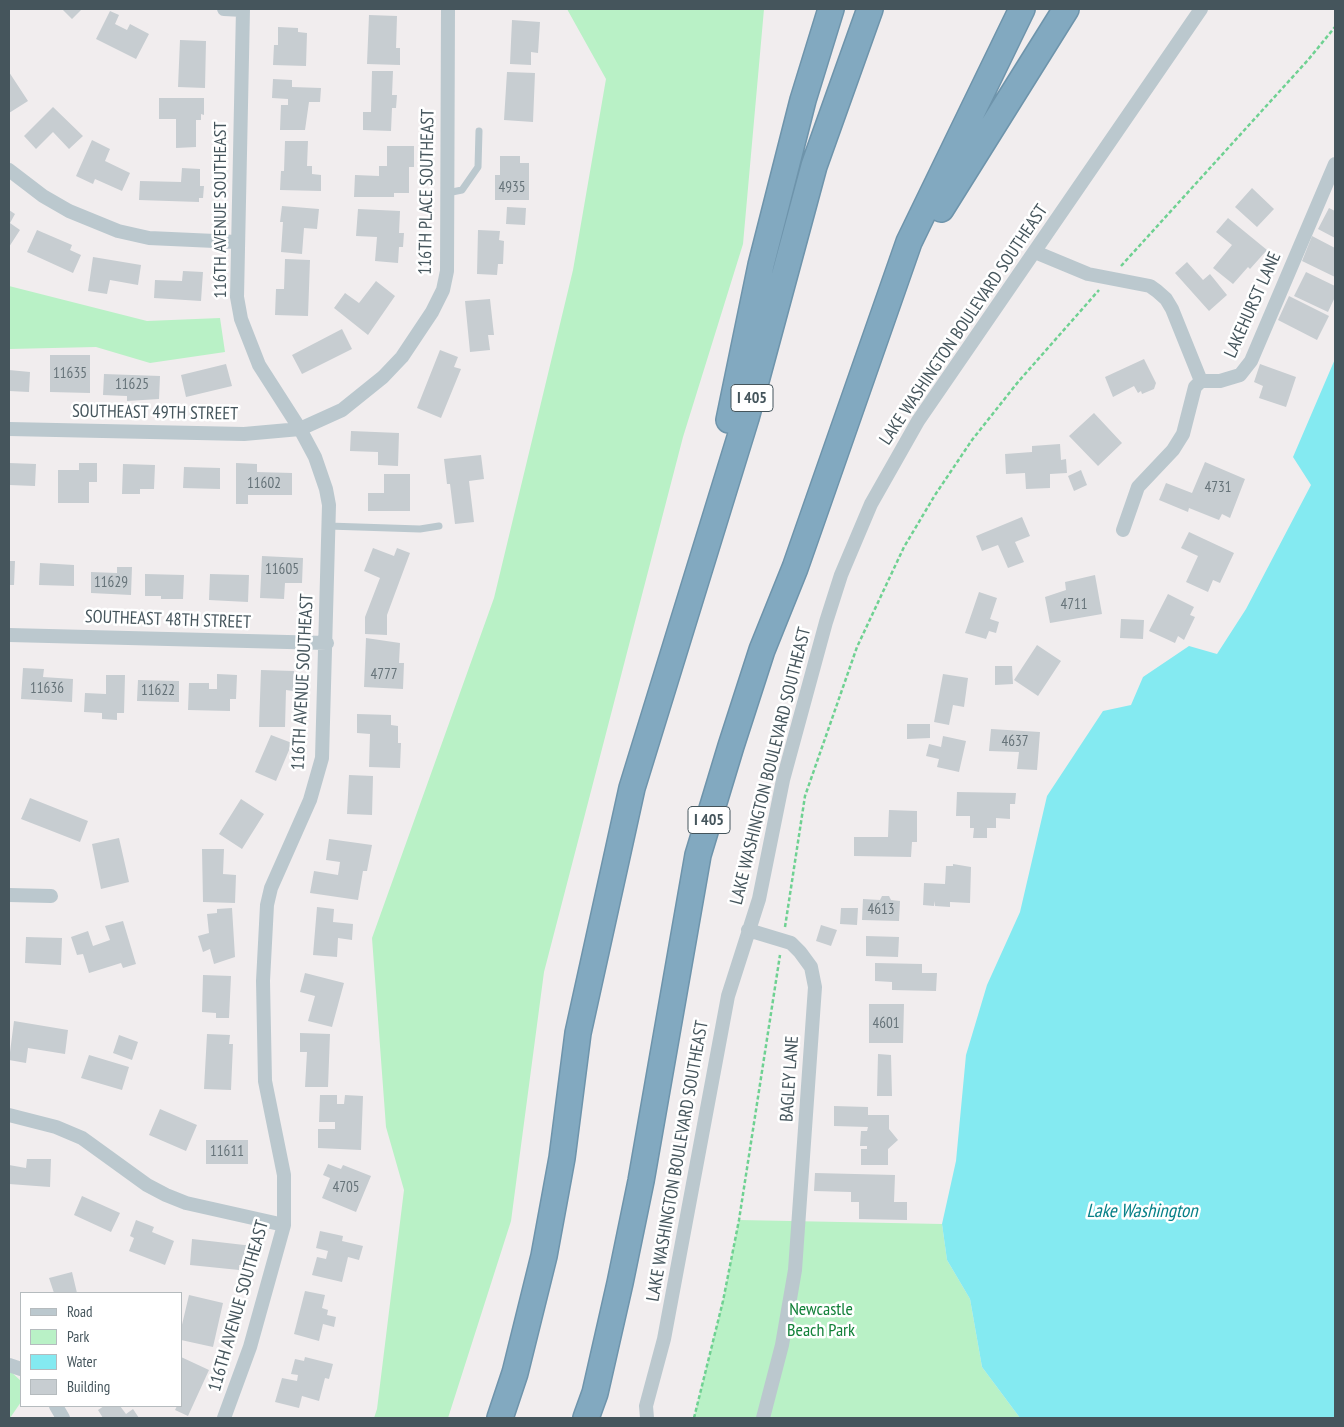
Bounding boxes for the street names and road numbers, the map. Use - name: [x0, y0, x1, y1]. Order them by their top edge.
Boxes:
- street label: 116TH PLACE SOUTHEAST: [415, 109, 439, 275]
- street label: 116TH AVENUE SOUTHEAST: [210, 122, 232, 298]
- street label: LAKE WASHINGTON BOULEVARD SOUTHEAST: [875, 201, 1053, 449]
- street label: LAKEHURST LANE: [1220, 249, 1286, 361]
- road number: I 405: [731, 384, 773, 412]
- street label: SOUTHEAST 49TH STREET: [72, 401, 238, 425]
- street label: 116TH AVENUE SOUTHEAST: [288, 593, 318, 771]
- street label: SOUTHEAST 48TH STREET: [85, 606, 251, 634]
- street label: LAKE WASHINGTON BOULEVARD SOUTHEAST: [726, 625, 816, 907]
- road number: I 405: [688, 806, 730, 834]
- street label: LAKE WASHINGTON BOULEVARD SOUTHEAST: [643, 1019, 713, 1303]
- street label: BAGLEY LANE: [776, 1035, 804, 1123]
- street label: 116TH AVENUE SOUTHEAST: [204, 1218, 274, 1394]

